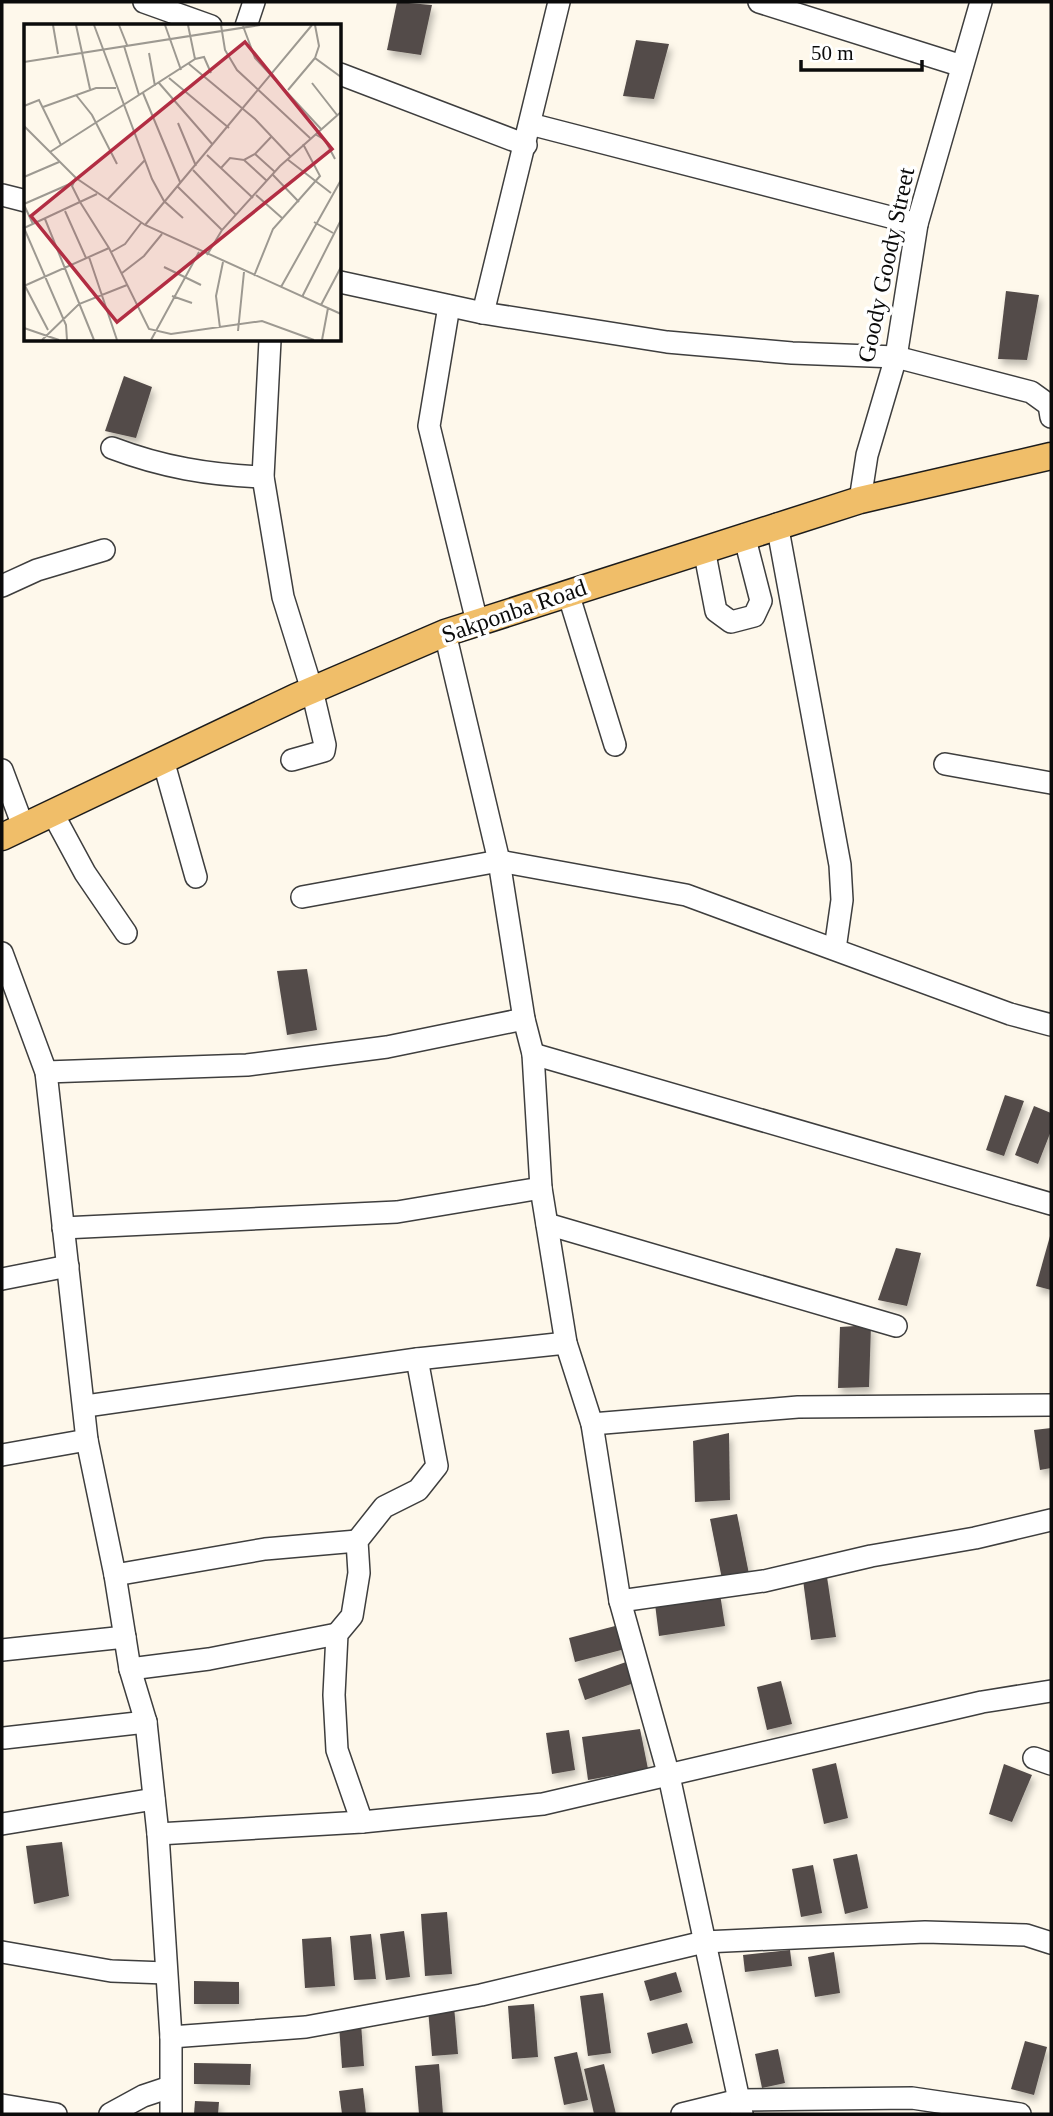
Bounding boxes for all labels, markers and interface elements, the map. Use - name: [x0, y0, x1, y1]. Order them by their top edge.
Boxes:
- inset map: [24, 24, 341, 341]
- scale bar: [801, 28, 922, 72]
- text: 50 m: [811, 41, 854, 65]
- street label: Goody Goody Street: [853, 165, 919, 365]
- street label: Sakponba Road: [438, 574, 590, 648]

